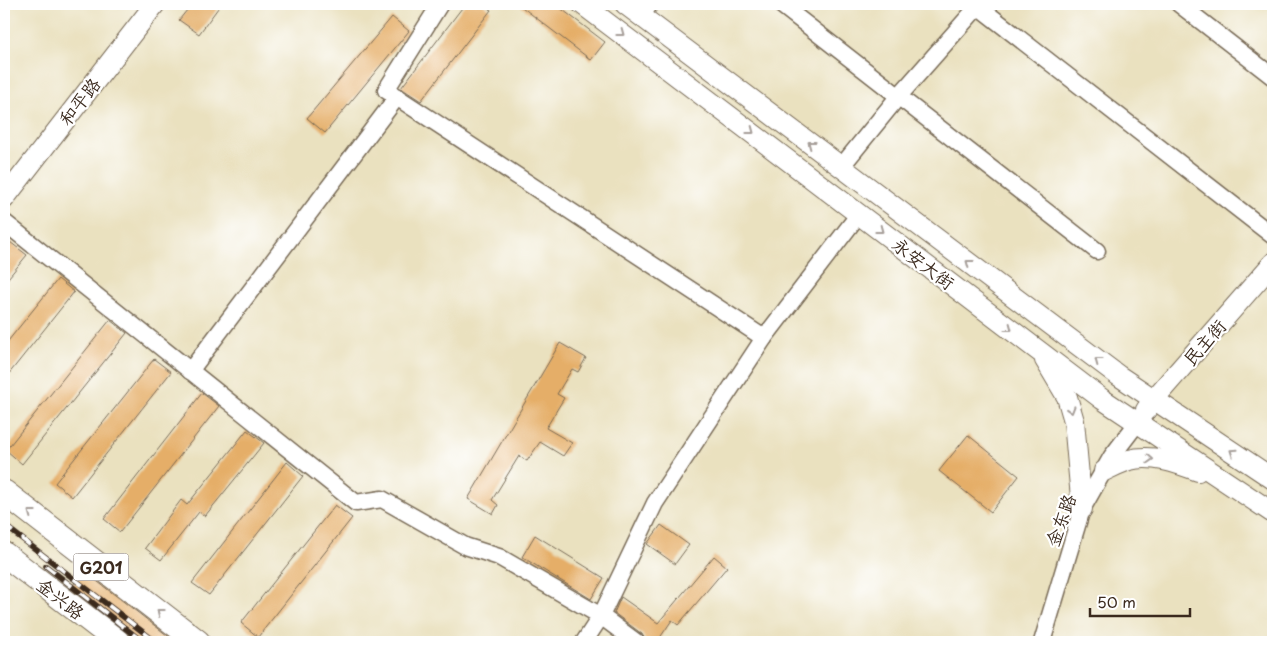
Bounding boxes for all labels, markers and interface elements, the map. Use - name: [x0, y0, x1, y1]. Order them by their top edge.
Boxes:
- one-way arrow: [615, 28, 624, 36]
- street label: 和平路: [52, 71, 106, 131]
- one-way arrow: [745, 126, 754, 135]
- one-way arrow: [807, 141, 817, 150]
- one-way arrow: [874, 224, 883, 232]
- street label: 永安大街: [887, 231, 961, 295]
- one-way arrow: [965, 260, 975, 269]
- street label: 民主街: [1176, 313, 1232, 371]
- one-way arrow: [1003, 322, 1013, 331]
- one-way arrow: [1095, 358, 1104, 366]
- one-way arrow: [1065, 406, 1075, 414]
- one-way arrow: [1229, 449, 1238, 458]
- one-way arrow: [1147, 454, 1155, 465]
- street label: 金东路: [1038, 490, 1082, 550]
- one-way arrow: [28, 511, 37, 519]
- road number: G201: [74, 554, 128, 580]
- street label: 金兴路: [31, 571, 91, 625]
- scale bar: [1090, 586, 1190, 618]
- text: 50 m: [1097, 590, 1136, 613]
- one-way arrow: [157, 610, 166, 618]

